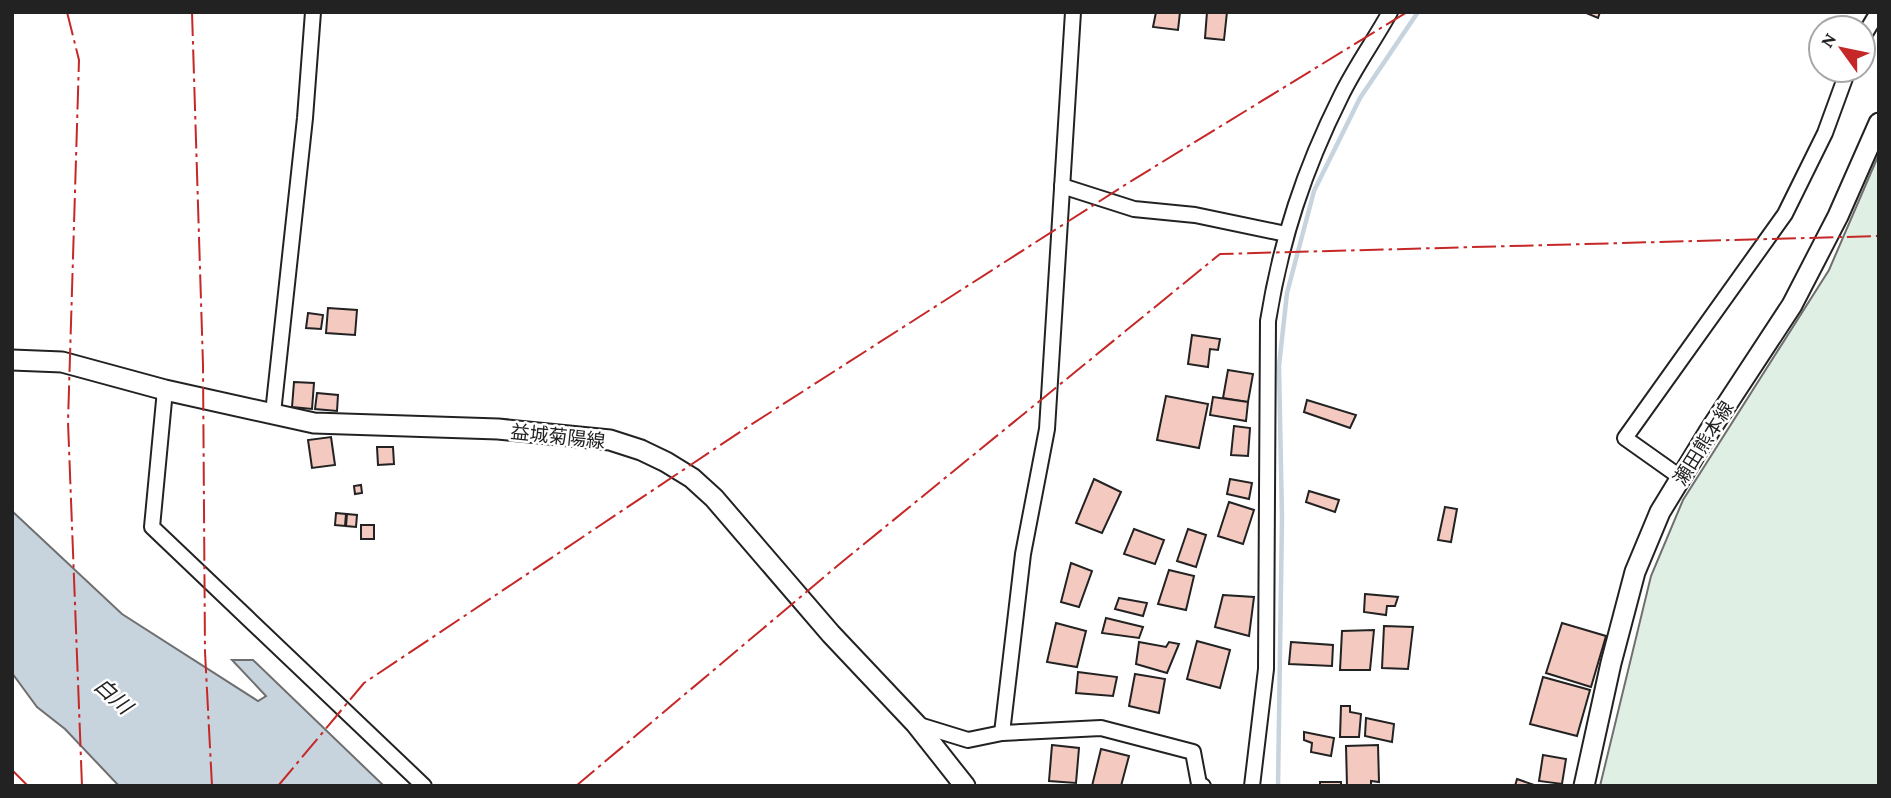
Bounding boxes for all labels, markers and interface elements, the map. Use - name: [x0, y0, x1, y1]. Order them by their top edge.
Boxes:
- north arrow: [1807, 14, 1877, 84]
- text: N: [1816, 29, 1841, 51]
- street label: 瀬田熊本線: [1669, 397, 1738, 489]
- street label: 益城菊陽線: [510, 421, 606, 452]
- water label: 白川: [89, 673, 138, 720]

